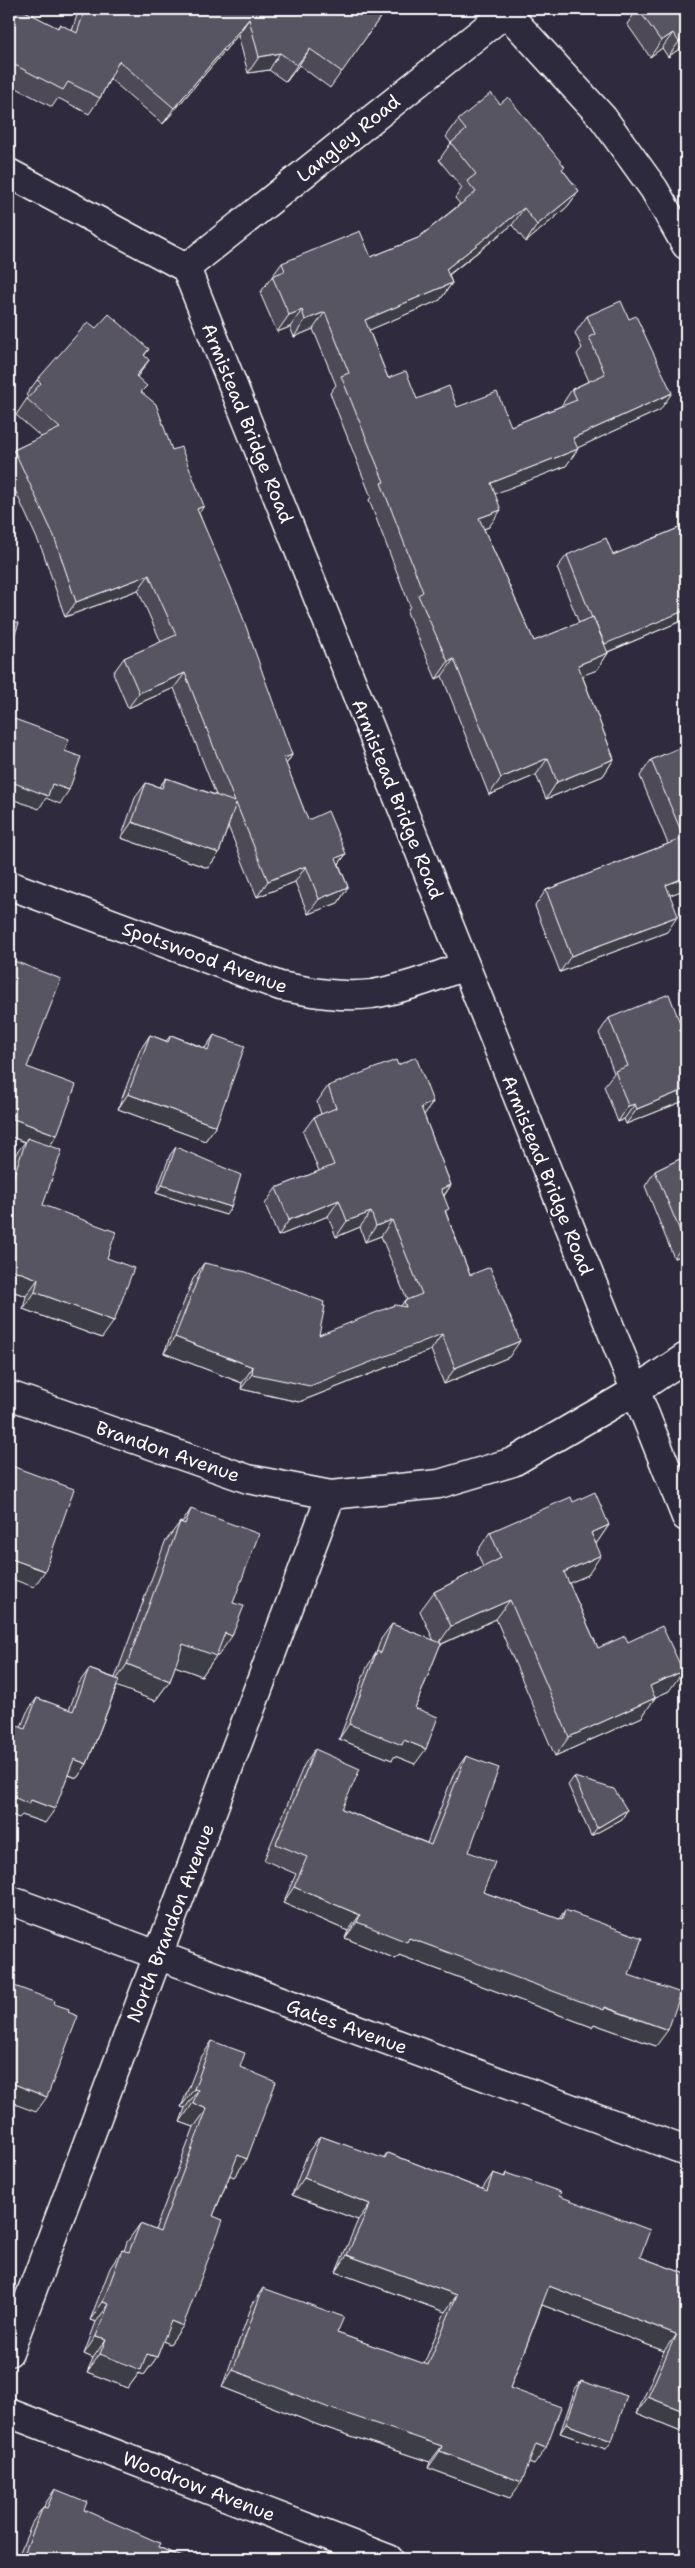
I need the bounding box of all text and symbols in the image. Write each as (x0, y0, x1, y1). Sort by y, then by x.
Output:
street label: Langley Road (291, 89, 405, 188)
street label: Armistead Bridge Road (196, 319, 299, 527)
street label: Armistead Bridge Road (346, 695, 449, 903)
street label: Spotswood Avenue (119, 916, 291, 999)
street label: Armistead Bridge Road (496, 1071, 599, 1279)
street label: Brandon Avenue (93, 1415, 243, 1488)
street label: North Brandon Avenue (121, 1820, 220, 2026)
street label: Gates Avenue (283, 1993, 411, 2060)
street label: Woodrow Avenue (119, 2446, 279, 2527)

